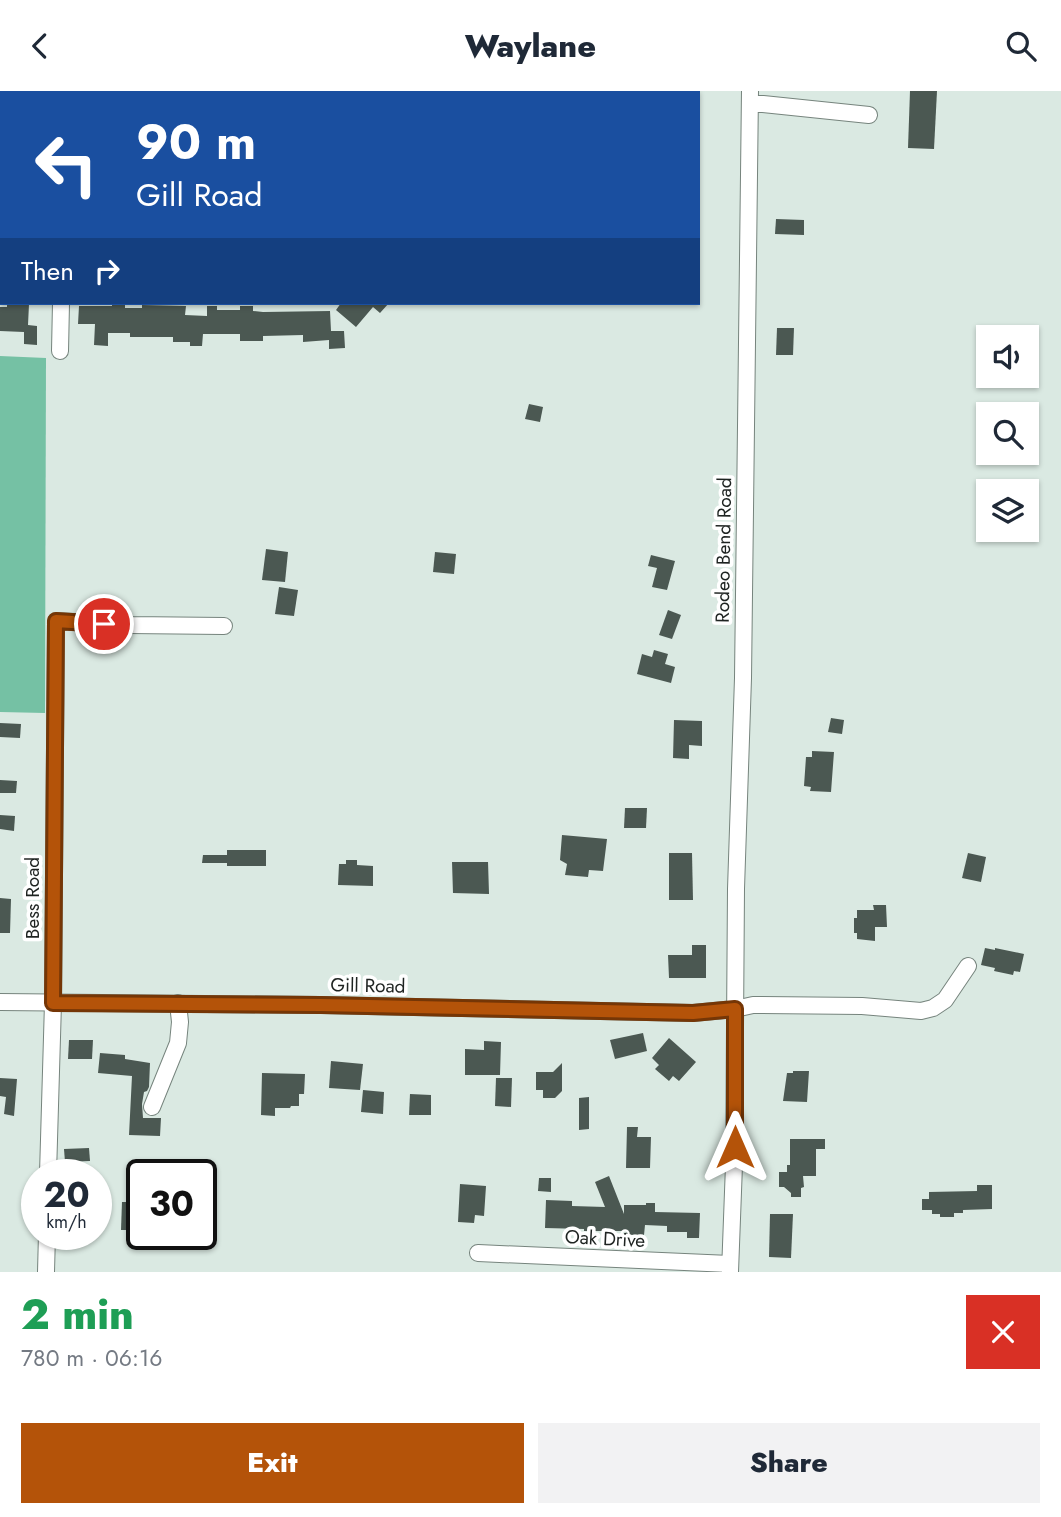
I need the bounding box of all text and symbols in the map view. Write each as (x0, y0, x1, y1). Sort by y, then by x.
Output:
text: Waylane (465, 23, 596, 69)
icon: back (21, 27, 59, 65)
icon: search (1002, 27, 1040, 65)
text: 90 m (136, 107, 256, 177)
icon: left (21, 119, 112, 210)
text: Gill Road (136, 172, 262, 218)
text: Then (21, 252, 74, 290)
icon: right (88, 252, 126, 290)
map controls (976, 325, 1039, 542)
button: sound (976, 325, 1039, 388)
button: search (976, 402, 1039, 465)
street label: Rodeo Bend Road (709, 477, 738, 623)
button: layers (976, 479, 1039, 542)
pin (74, 594, 134, 654)
icon: arrive (85, 605, 123, 643)
street label: Bess Road (19, 857, 46, 939)
street label: Gill Road (330, 971, 406, 1000)
position arrow (698, 1110, 772, 1184)
speed limit sign: 30 (126, 1159, 217, 1250)
text: 20 (43, 1170, 90, 1220)
text: km/h (46, 1209, 87, 1235)
street label: Oak Drive (564, 1223, 646, 1254)
text: 2 min (21, 1284, 134, 1345)
button: close (966, 1295, 1040, 1369)
text: 780 m · 06:16 (21, 1341, 163, 1375)
button: Exit (21, 1423, 524, 1503)
button: Share (538, 1423, 1040, 1503)

